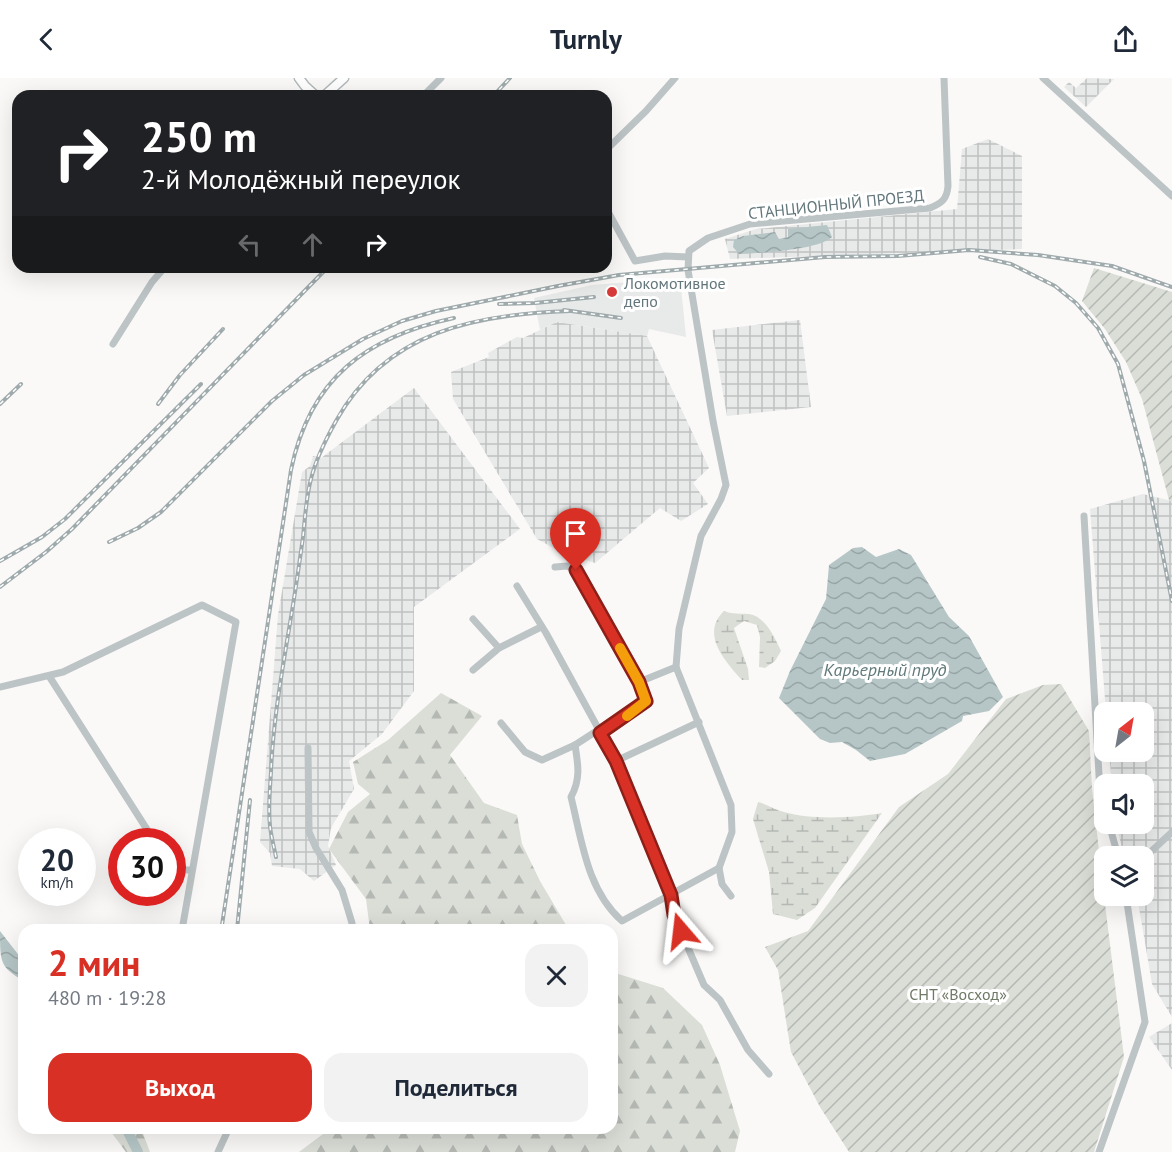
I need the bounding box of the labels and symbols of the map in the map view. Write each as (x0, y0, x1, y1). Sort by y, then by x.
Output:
street label: СТАНЦИОННЫЙ ПРОЕЗД (747, 185, 925, 223)
place label: Локомотивное депо (623, 273, 726, 311)
marker: Локомотивное депо (605, 285, 619, 299)
pin (550, 508, 601, 570)
water label: Карьерный пруд (824, 658, 947, 681)
north arrow (1094, 702, 1154, 762)
speed limit sign: 30 (108, 828, 186, 906)
position arrow (649, 899, 713, 963)
park label: СНТ «Восход» (909, 984, 1007, 1004)

